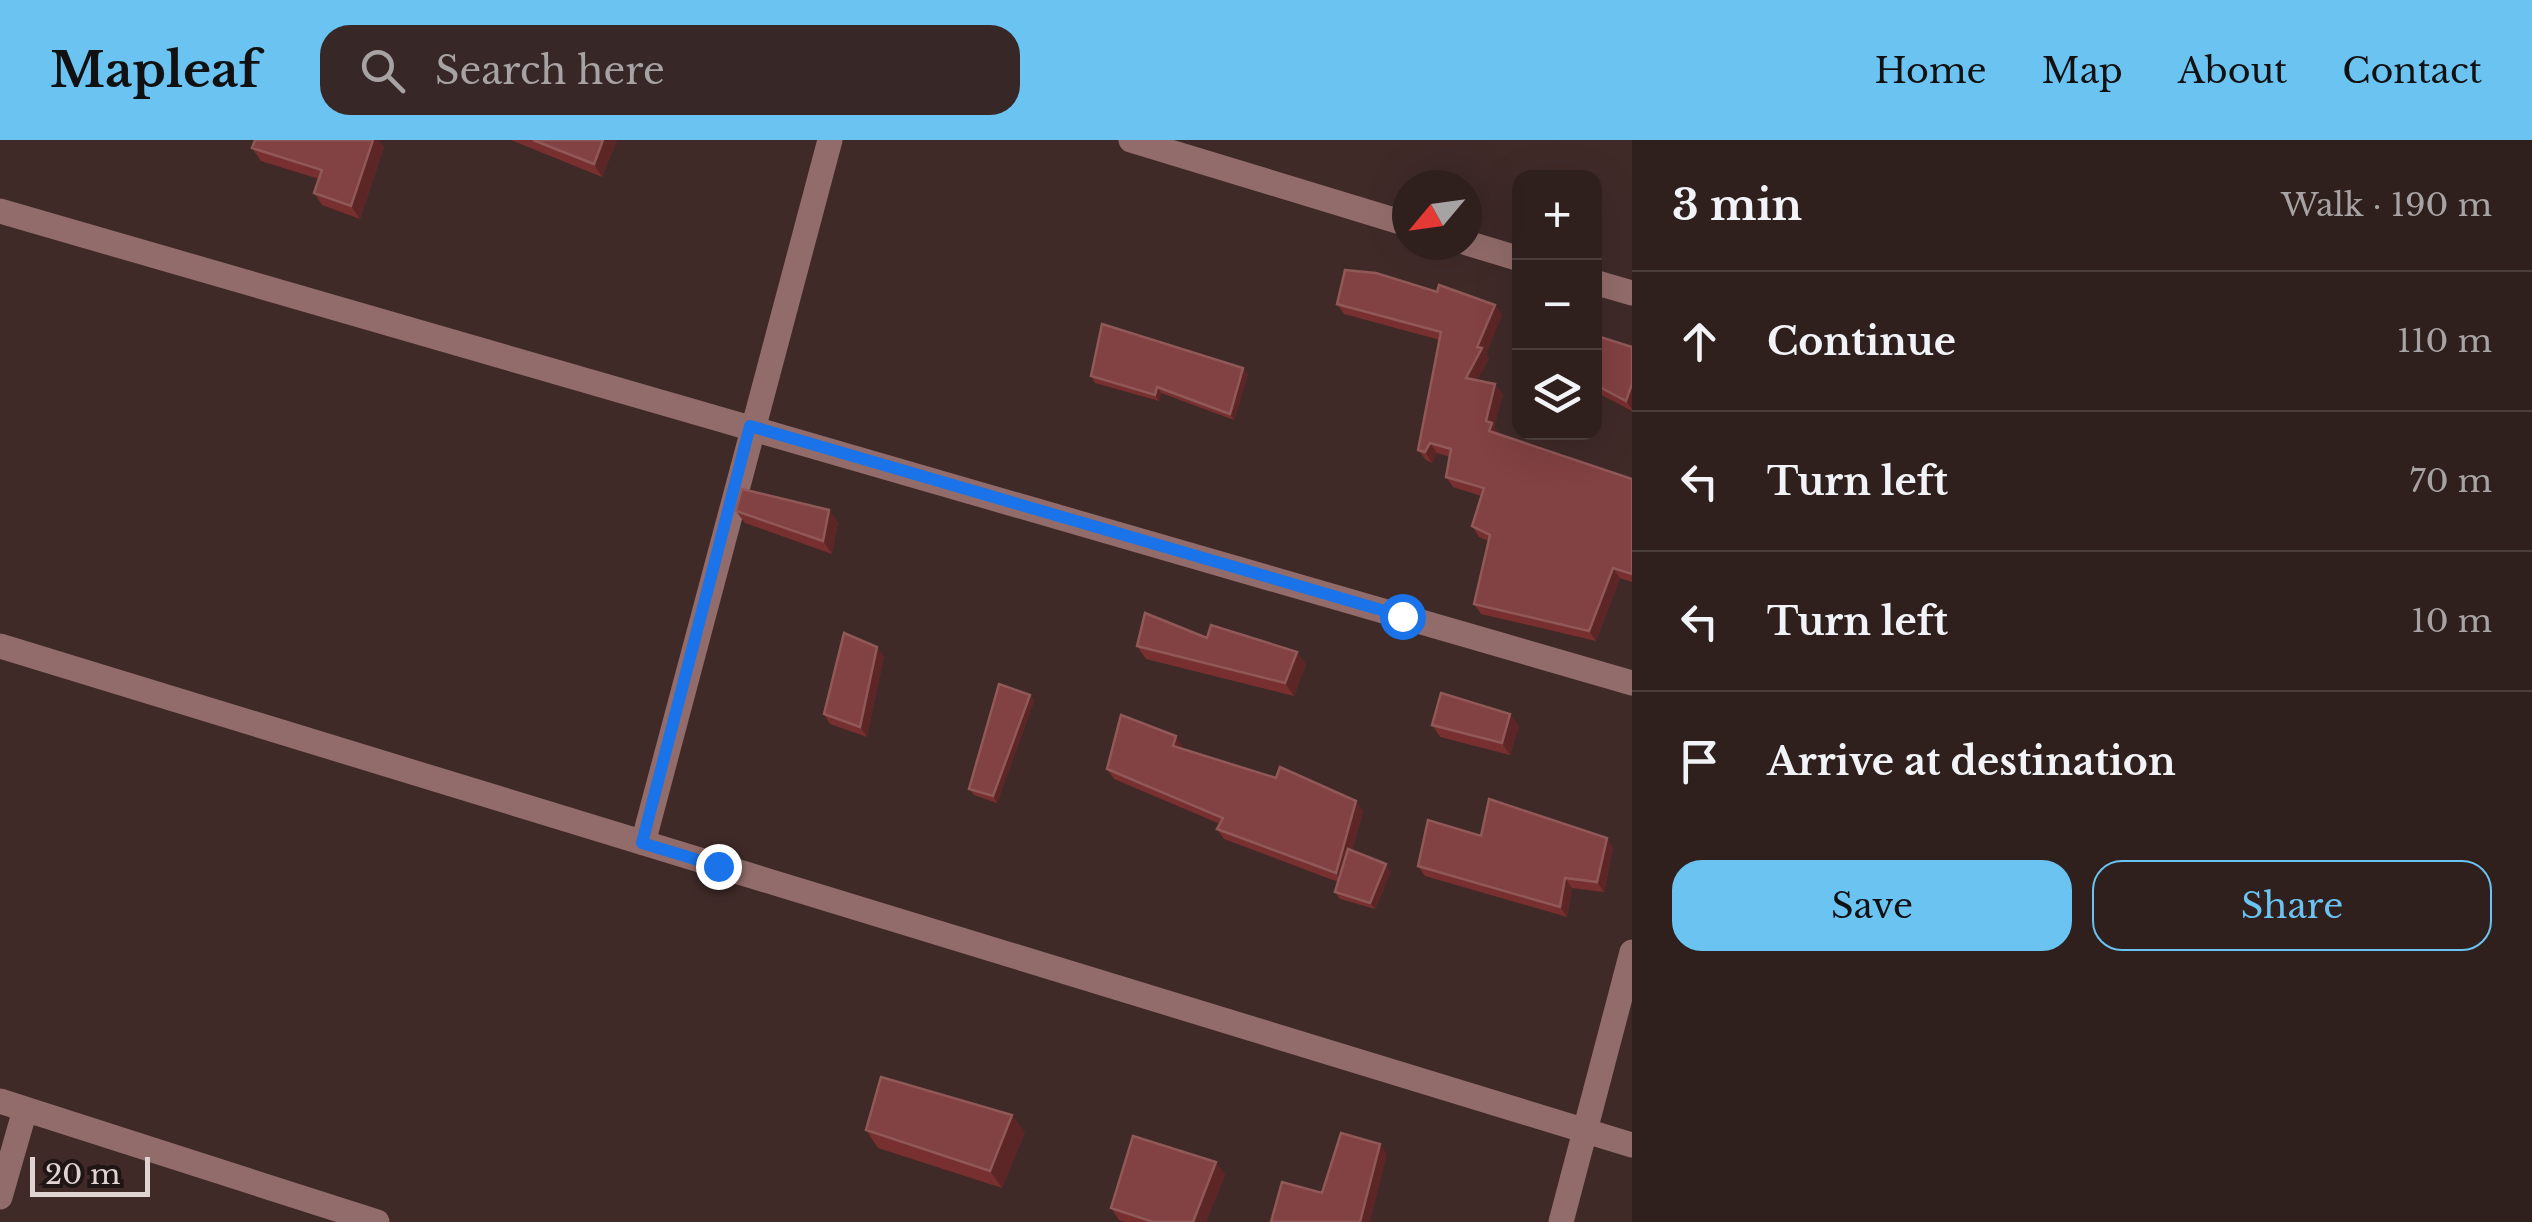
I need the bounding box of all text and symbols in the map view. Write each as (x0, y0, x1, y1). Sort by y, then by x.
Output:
search box (320, 25, 1020, 115)
text: Mapleaf (50, 40, 260, 100)
icon: search (355, 43, 410, 98)
text: Search here (435, 47, 665, 94)
text: Home (1875, 49, 1987, 92)
text: Map (2042, 49, 2123, 92)
text: About (2178, 49, 2287, 92)
text: Contact (2342, 49, 2482, 92)
north arrow (1392, 170, 1482, 260)
map controls (1512, 170, 1602, 440)
button: + (1512, 170, 1602, 260)
text: 3 min (1672, 179, 1802, 231)
text: Walk · 190 m (2281, 185, 2492, 225)
button: − (1512, 260, 1602, 350)
icon: ahead (1672, 314, 1727, 369)
text: Continue (1767, 318, 1956, 365)
text: 110 m (2397, 321, 2492, 361)
button: layers (1512, 350, 1602, 440)
icon: left (1672, 454, 1727, 509)
text: Turn left (1767, 458, 1948, 505)
text: 70 m (2410, 461, 2492, 501)
route start (1380, 594, 1426, 640)
icon: left (1672, 594, 1727, 649)
text: Turn left (1767, 598, 1948, 645)
text: 10 m (2411, 601, 2492, 641)
icon: arrive (1672, 734, 1727, 789)
text: Arrive at destination (1767, 738, 2176, 785)
route end (696, 844, 742, 890)
button: Save (1672, 860, 2072, 951)
button: Share (2092, 860, 2492, 951)
scale bar (30, 1152, 150, 1196)
text: 20 m (45, 1157, 120, 1192)

